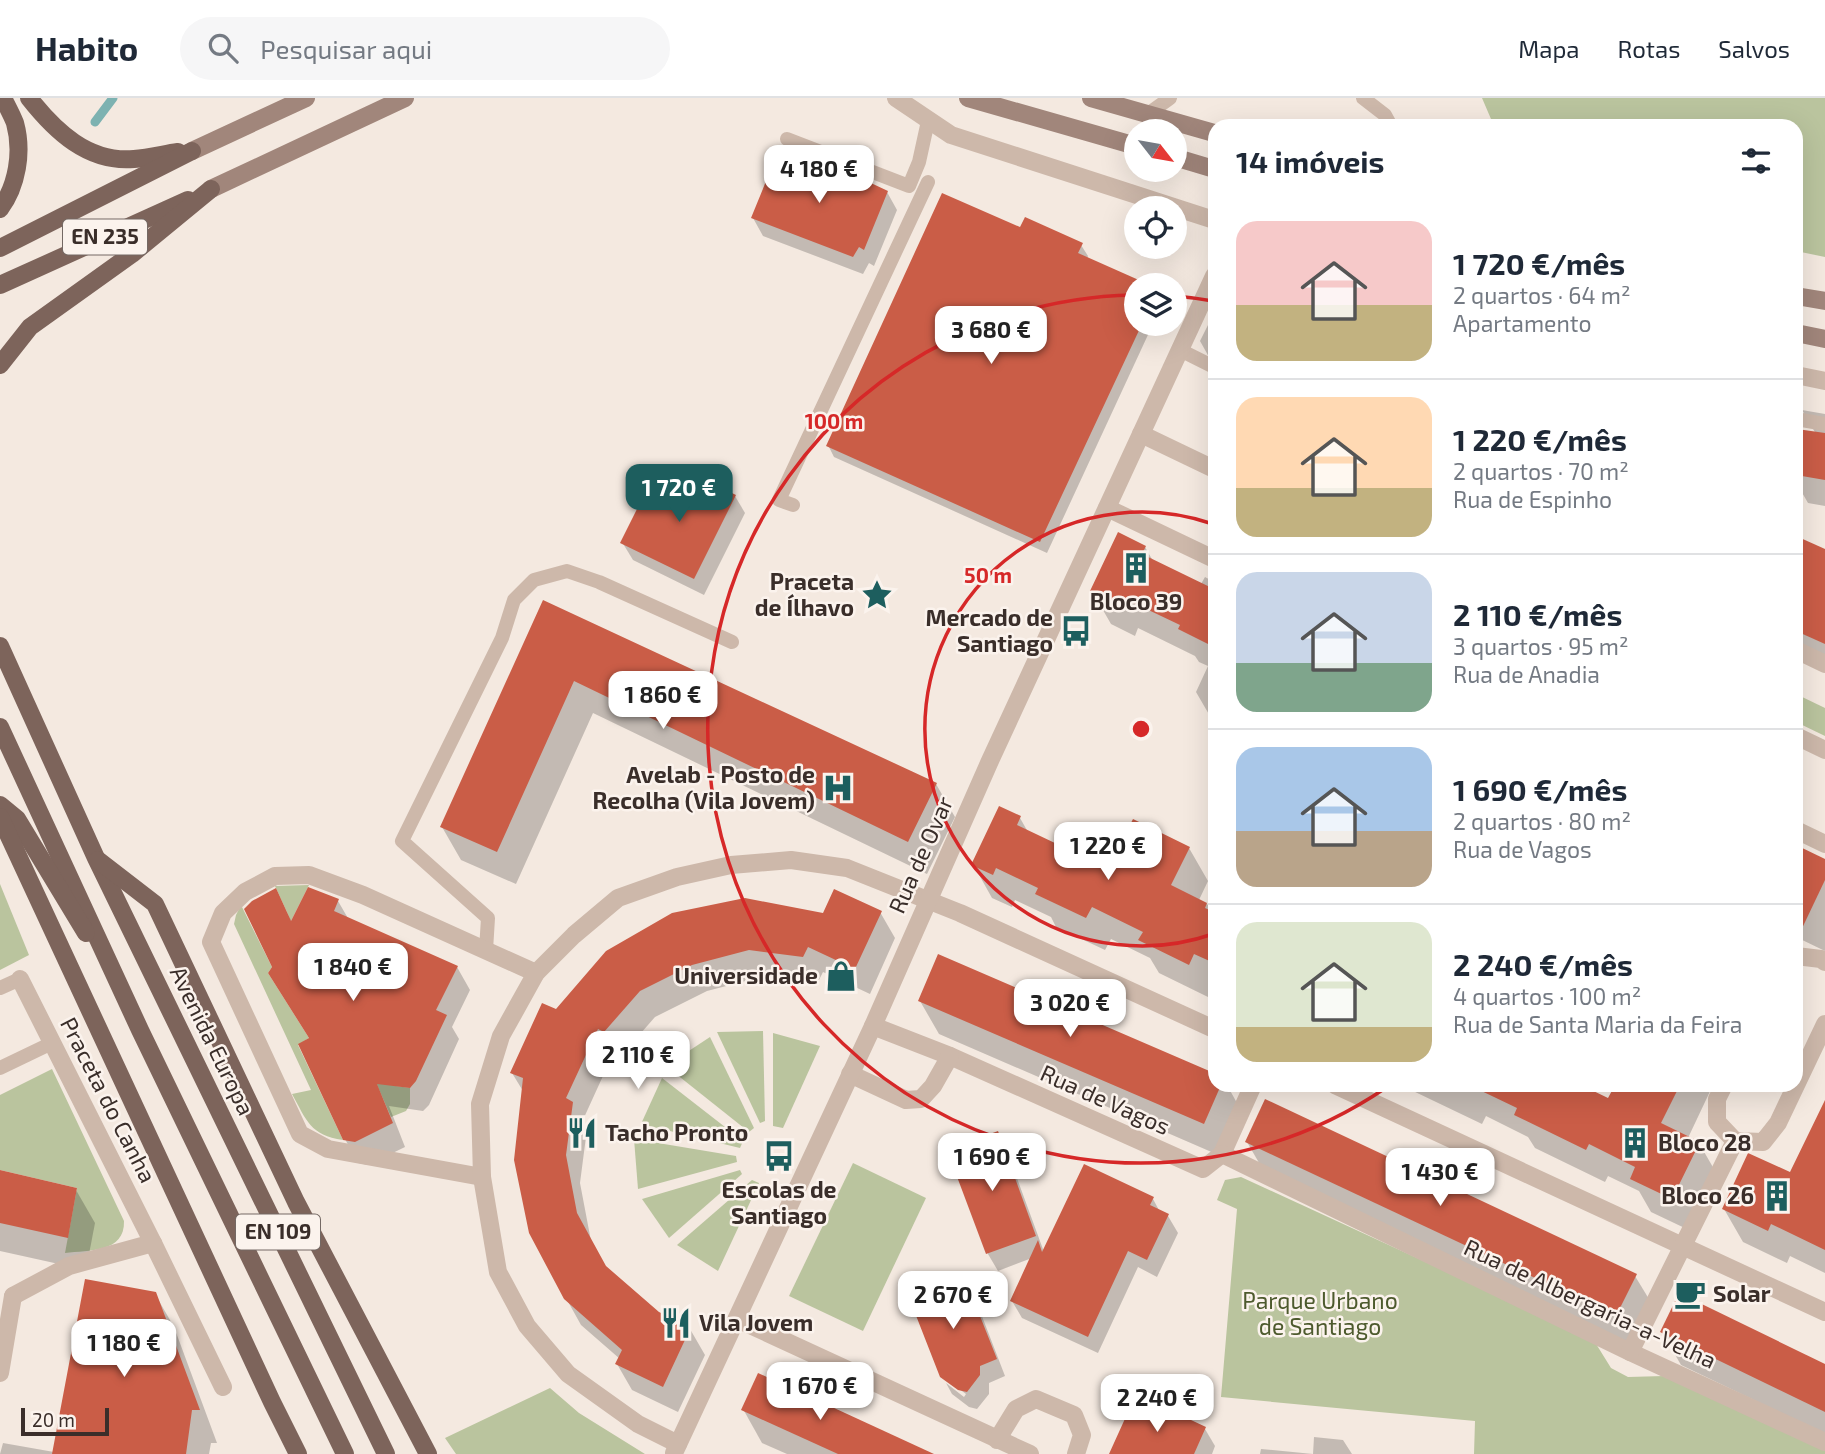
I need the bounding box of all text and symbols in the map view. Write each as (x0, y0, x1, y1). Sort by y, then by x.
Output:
search box (180, 17, 670, 80)
text: Habito (35, 28, 138, 68)
icon: search (204, 29, 242, 67)
text: Pesquisar aqui (260, 33, 432, 64)
text: Mapa (1518, 34, 1580, 63)
text: Rotas (1618, 34, 1680, 63)
text: Salvos (1718, 34, 1790, 63)
north arrow (1124, 119, 1186, 182)
map controls (1124, 119, 1187, 336)
icon: filters (1737, 142, 1775, 180)
text: 14 imóveis (1236, 143, 1385, 179)
pin: 4 180 € (754, 146, 884, 205)
text: 4 180 € (780, 154, 858, 182)
button: locate (1124, 196, 1187, 259)
road number: EN 235 (63, 220, 147, 254)
text: 1 720 €/mês (1453, 245, 1625, 281)
icon: home (1292, 249, 1376, 333)
button: layers (1124, 273, 1187, 336)
text: 2 quartos · 64 m² (1453, 281, 1630, 309)
pin: 3 680 € (926, 306, 1056, 366)
text: Apartamento (1453, 309, 1592, 337)
text: 3 680 € (951, 315, 1031, 343)
text: 100 m (805, 408, 863, 433)
text: 1 220 €/mês (1453, 421, 1627, 457)
icon: home (1292, 425, 1376, 509)
text: 2 quartos · 70 m² (1453, 457, 1629, 485)
pin: 1 720 € (614, 464, 744, 524)
text: 1 720 € (642, 473, 716, 501)
text: Rua de Espinho (1453, 485, 1612, 513)
building icon: Bloco 39 (1119, 551, 1153, 585)
text: 50 m (964, 562, 1012, 587)
place label: Praceta de Ílhavo (755, 567, 854, 621)
place icon: Praceta de Ílhavo (860, 578, 894, 612)
place label: Bloco 39 (1090, 587, 1182, 615)
text: 2 110 €/mês (1453, 596, 1622, 632)
icon: home (1292, 600, 1376, 684)
place label: Mercado de Santiago (926, 603, 1053, 657)
bus stop icon: Mercado de Santiago (1059, 614, 1093, 648)
text: 3 quartos · 95 m² (1453, 632, 1628, 660)
text: Rua de Anadia (1453, 660, 1600, 688)
pin: 1 860 € (598, 672, 728, 731)
text: 1 860 € (624, 680, 702, 708)
centre of rings (1129, 717, 1153, 741)
place label: Avelab - Posto de Recolha (Vila Jovem) (592, 760, 815, 814)
hospital icon: Avelab - Posto de Recolha (Vila Jovem) (821, 771, 855, 805)
text: 1 690 €/mês (1453, 771, 1627, 807)
icon: home (1292, 775, 1376, 859)
street label: Rua de Ovar (882, 792, 958, 917)
text: 2 quartos · 80 m² (1453, 807, 1631, 835)
pin: 1 220 € (1043, 822, 1173, 882)
text: 1 220 € (1070, 831, 1146, 859)
text: Rua de Vagos (1453, 835, 1592, 863)
pin: 1 840 € (288, 944, 418, 1003)
text: 2 240 €/mês (1453, 946, 1633, 982)
icon: home (1292, 950, 1376, 1034)
text: 1 840 € (314, 952, 392, 980)
shop icon: Universidade (824, 959, 858, 993)
place label: Universidade (674, 961, 818, 989)
street label: Avenida Europa (165, 962, 261, 1120)
pin: 3 020 € (1005, 979, 1135, 1039)
text: 4 quartos · 100 m² (1453, 982, 1641, 1010)
text: 3 020 € (1030, 988, 1110, 1016)
text: Rua de Santa Maria da Feira (1453, 1010, 1743, 1038)
street label: Praceta do Canha (55, 1012, 163, 1187)
pin: 2 110 € (573, 1032, 703, 1091)
text: 2 110 € (602, 1040, 674, 1068)
street label: Rua de Vagos (1036, 1058, 1174, 1140)
restaurant icon: Tacho Pronto (565, 1116, 599, 1150)
place label: Tacho Pronto (605, 1118, 748, 1146)
building icon: Bloco 28 (1618, 1126, 1652, 1160)
place label: Bloco 28 (1658, 1128, 1752, 1156)
pin: 1 690 € (927, 1134, 1057, 1193)
bus stop icon: Escolas de Santiago (762, 1139, 796, 1173)
text: 1 690 € (954, 1142, 1030, 1170)
pin: 1 430 € (1375, 1148, 1505, 1208)
text: 1 430 € (1402, 1157, 1478, 1185)
place label: Escolas de Santiago (721, 1175, 837, 1229)
building icon: Bloco 26 (1760, 1179, 1794, 1213)
place label: Bloco 26 (1661, 1181, 1754, 1209)
road number: EN 109 (236, 1214, 320, 1250)
street label: Rua de Albergaria-a-Velha (1460, 1232, 1721, 1374)
pin: 2 670 € (888, 1272, 1018, 1331)
cafe icon: Solar (1673, 1277, 1707, 1311)
place label: Solar (1713, 1279, 1771, 1307)
text: 2 670 € (914, 1280, 992, 1308)
park label: Parque Urbano de Santiago (1242, 1286, 1398, 1340)
restaurant icon: Vila Jovem (659, 1306, 693, 1340)
place label: Vila Jovem (699, 1308, 813, 1336)
pin: 1 180 € (59, 1320, 189, 1379)
text: 1 180 € (87, 1328, 161, 1356)
pin: 1 670 € (755, 1362, 885, 1422)
text: 1 670 € (783, 1371, 857, 1399)
pin: 2 240 € (1092, 1374, 1222, 1434)
text: 2 240 € (1117, 1383, 1197, 1411)
scale bar (21, 1405, 108, 1437)
text: 20 m (32, 1408, 75, 1431)

